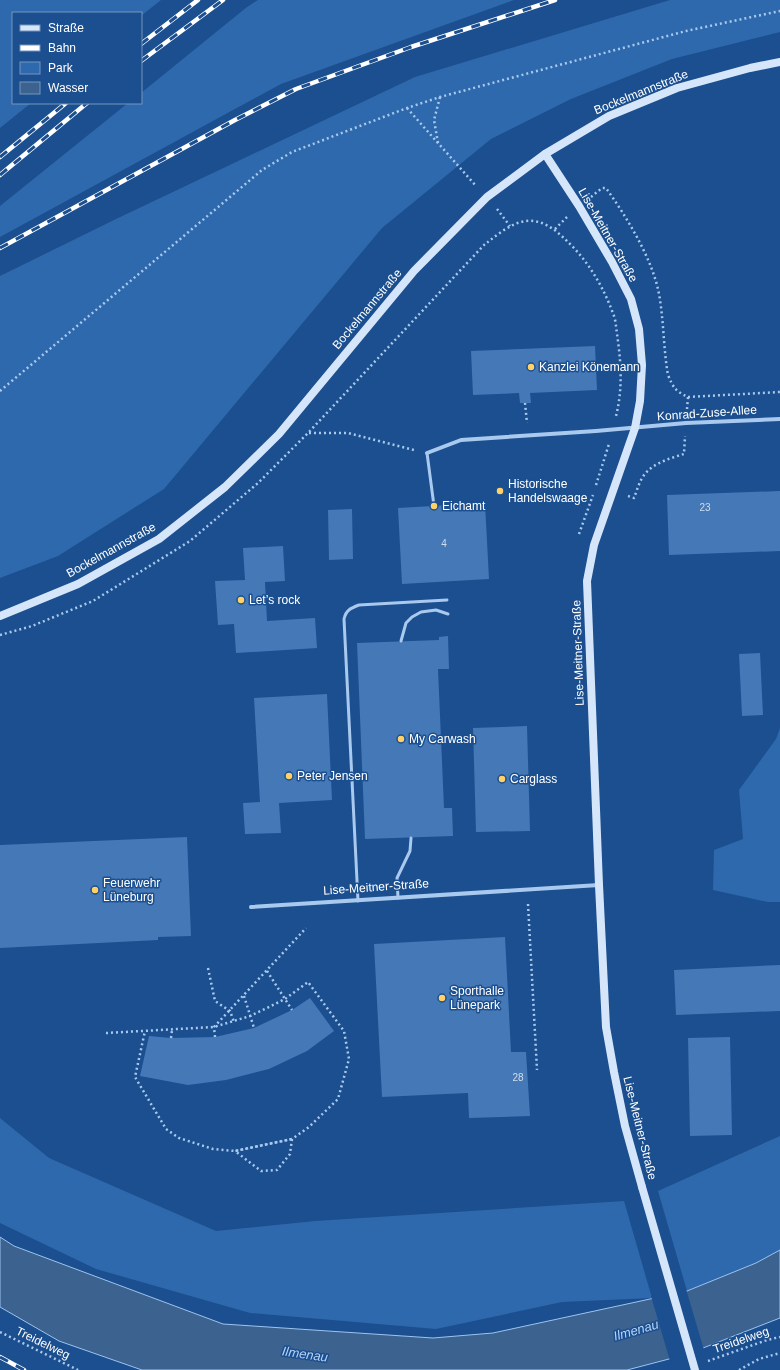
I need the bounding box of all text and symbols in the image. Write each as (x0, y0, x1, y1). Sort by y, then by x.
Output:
legend (12, 12, 142, 104)
text: Straße (48, 21, 84, 35)
text: Bahn (48, 41, 76, 55)
text: Park (48, 61, 74, 75)
street label: Bockelmannstraße (592, 67, 690, 117)
text: Wasser (48, 81, 88, 95)
street label: Lise-Meitner-Straße (575, 186, 641, 285)
street label: Bockelmannstraße (329, 266, 405, 352)
place label: Kanzlei Könemann (539, 360, 640, 374)
marker: Kanzlei Könemann (526, 362, 536, 372)
street label: Konrad-Zuse-Allee (657, 403, 758, 423)
place label: Historische Handelswaage (508, 477, 588, 505)
marker: Historische Handelswaage (495, 486, 505, 496)
place label: Eichamt (442, 499, 486, 513)
marker: Eichamt (429, 501, 439, 511)
house number: 23 (699, 502, 711, 513)
street label: Bockelmannstraße (64, 519, 158, 580)
house number: 4 (441, 538, 447, 549)
place label: Let’s rock (249, 593, 301, 607)
marker: Let’s rock (236, 595, 246, 605)
street label: Lise-Meitner-Straße (569, 599, 587, 706)
place label: My Carwash (409, 732, 476, 746)
marker: My Carwash (396, 734, 406, 744)
place label: Peter Jensen (297, 769, 368, 783)
marker: Peter Jensen (284, 771, 294, 781)
place label: Carglass (510, 772, 557, 786)
marker: Carglass (497, 774, 507, 784)
place label: Feuerwehr Lüneburg (103, 876, 160, 904)
street label: Lise-Meitner-Straße (323, 876, 430, 898)
marker: Feuerwehr Lüneburg (90, 885, 100, 895)
place label: Sporthalle Lünepark (450, 984, 504, 1012)
marker: Sporthalle Lünepark (437, 993, 447, 1003)
house number: 28 (512, 1072, 524, 1083)
street label: Lise-Meitner-Straße (620, 1075, 660, 1181)
water label: Ilmenau (612, 1316, 660, 1344)
street label: Treidelweg (14, 1324, 72, 1362)
street label: Treidelweg (711, 1324, 771, 1356)
water label: Ilmenau (281, 1343, 329, 1365)

